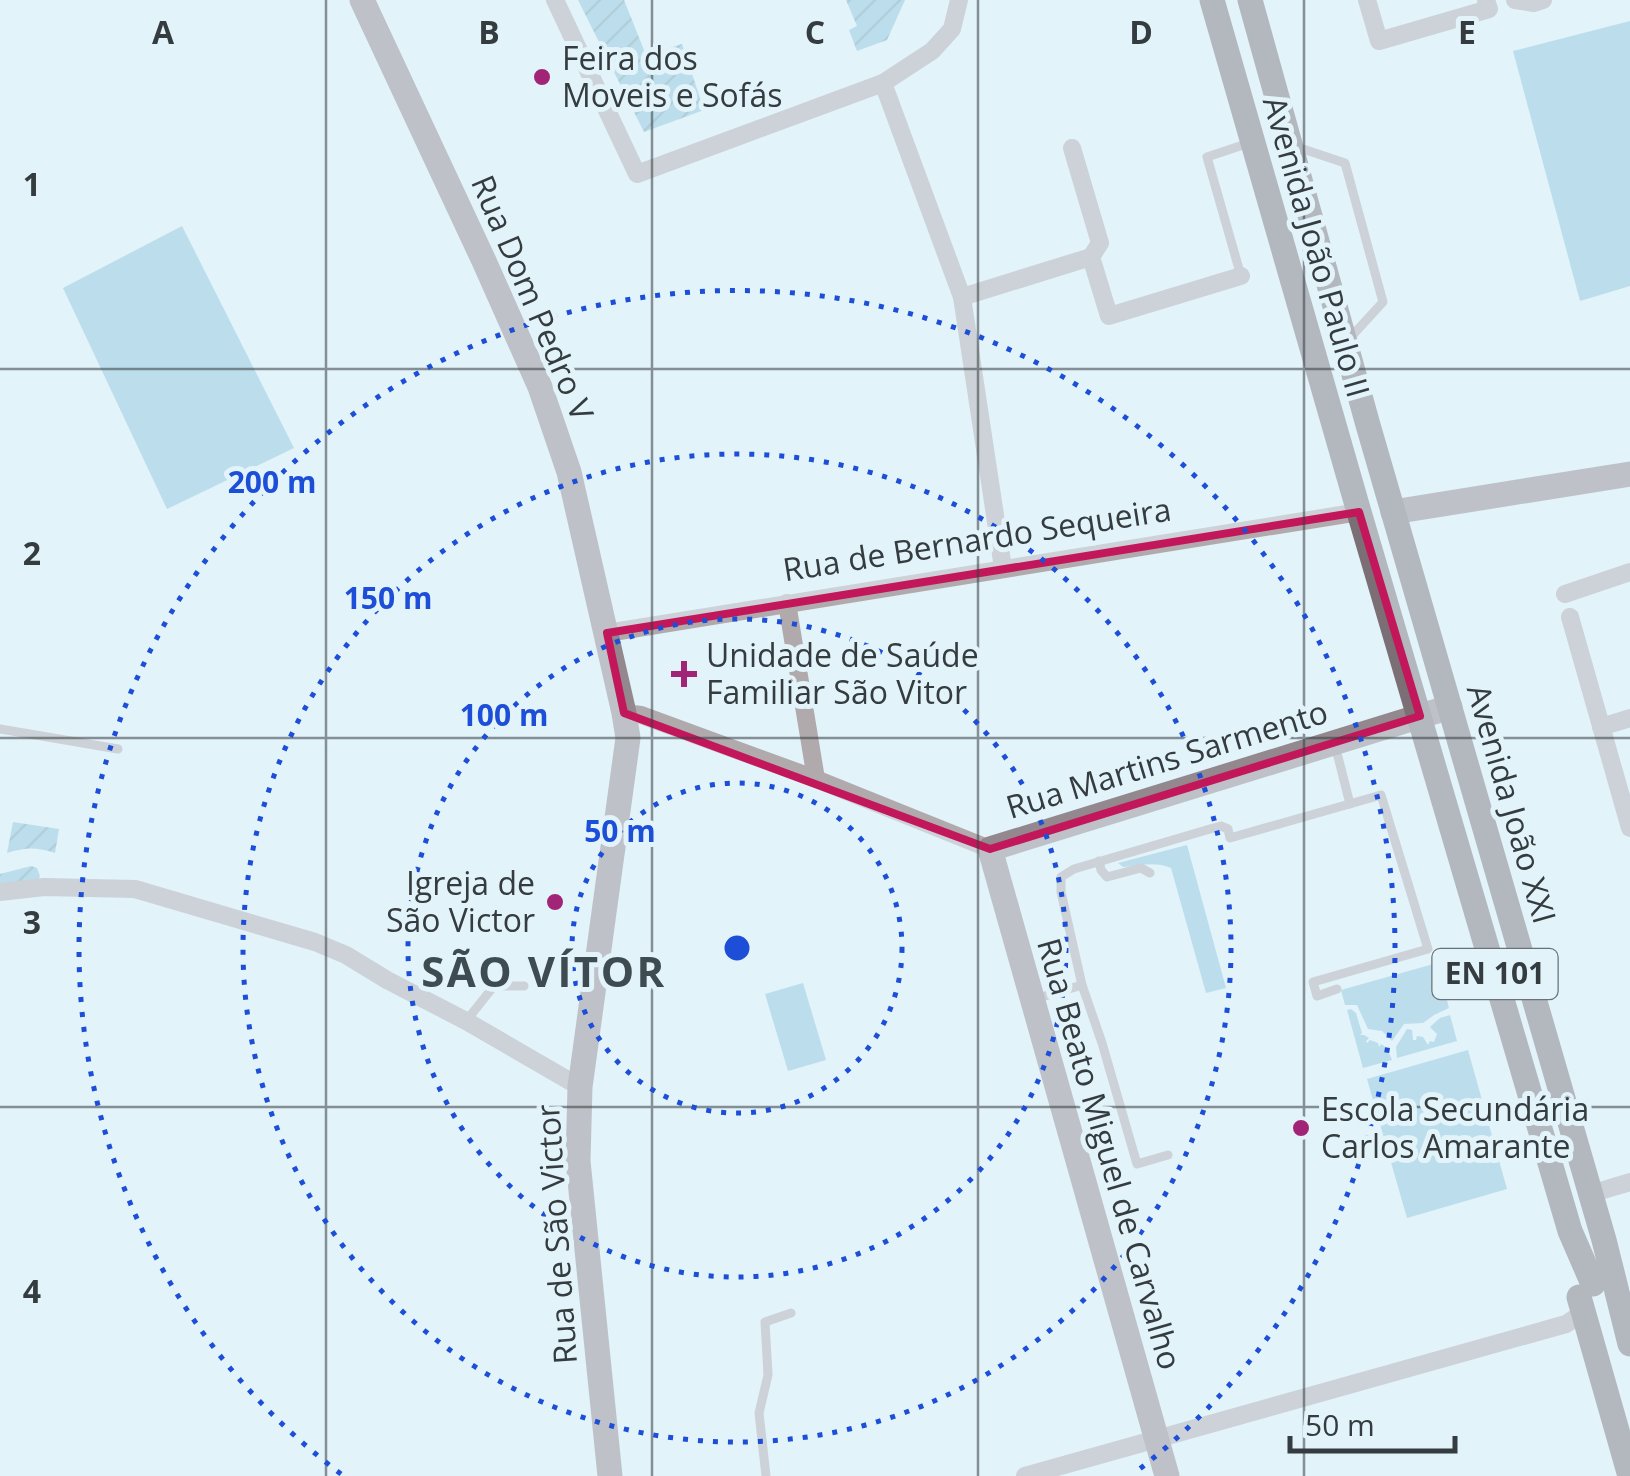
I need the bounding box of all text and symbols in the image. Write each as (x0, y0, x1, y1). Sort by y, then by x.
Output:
text: A (152, 10, 175, 53)
text: B (478, 10, 500, 53)
text: C (805, 10, 825, 53)
text: D (1129, 10, 1153, 53)
text: E (1458, 10, 1476, 53)
place label: Feira dos Moveis e Sofás (562, 36, 783, 116)
marker: Feira dos Moveis e Sofás (531, 66, 553, 88)
street label: Avenida João Paulo II (1254, 91, 1381, 402)
text: 1 (23, 162, 41, 205)
street label: Rua Dom Pedro V (462, 168, 605, 427)
text: 200 m (228, 461, 316, 502)
street label: Rua de Bernardo Sequeira (780, 487, 1174, 590)
text: 2 (23, 531, 41, 574)
text: 150 m (344, 577, 432, 618)
place label: Unidade de Saúde Familiar São Vitor (706, 633, 979, 713)
marker: Unidade de Saúde Familiar São Vitor (671, 661, 697, 687)
street label: Avenida João XXI (1458, 679, 1567, 928)
street label: Rua Martins Sarmento (1001, 689, 1333, 828)
text: 100 m (460, 694, 548, 735)
text: 50 m (584, 810, 656, 851)
place label: Igreja de São Victor (386, 861, 535, 941)
marker: Igreja de São Victor (544, 891, 566, 913)
text: 3 (23, 900, 41, 943)
centre of rings (719, 930, 755, 966)
street label: Rua Beato Miguel de Carvalho (1028, 933, 1193, 1374)
district label: SÃO VÍTOR (421, 942, 667, 999)
road number: EN 101 (1432, 949, 1558, 999)
place label: Escola Secundária Carlos Amarante (1321, 1087, 1589, 1167)
street label: Rua de São Victor (525, 1103, 586, 1366)
marker: Escola Secundária Carlos Amarante (1290, 1117, 1312, 1139)
text: 4 (23, 1269, 41, 1312)
scale bar (1290, 1391, 1455, 1453)
text: 50 m (1305, 1404, 1375, 1445)

